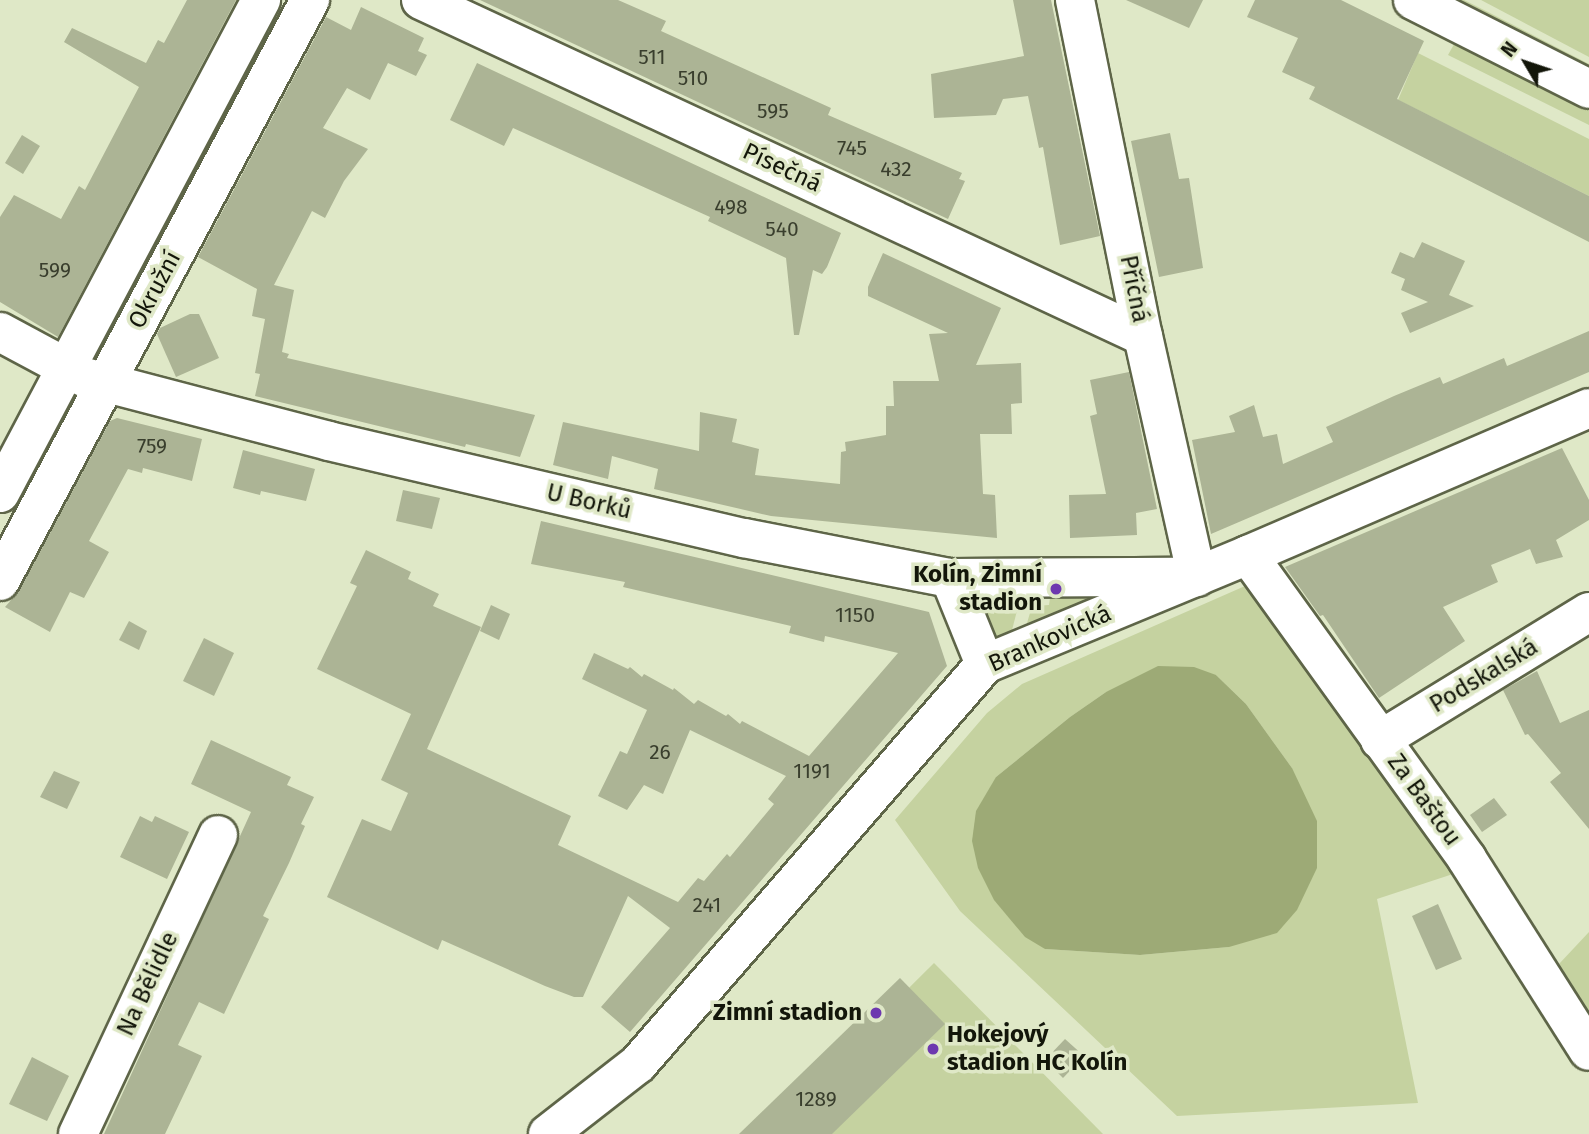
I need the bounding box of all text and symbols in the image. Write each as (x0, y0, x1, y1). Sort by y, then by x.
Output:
north arrow (1491, 28, 1561, 98)
text: N (1496, 37, 1522, 62)
house number: 511 (638, 44, 666, 70)
house number: 510 (678, 65, 708, 91)
house number: 595 (757, 98, 789, 124)
house number: 745 (837, 135, 867, 161)
street label: Písečná (738, 137, 826, 199)
house number: 432 (880, 156, 912, 182)
house number: 498 (714, 194, 748, 220)
house number: 540 (765, 216, 799, 242)
street label: Okružní (123, 246, 187, 334)
street label: Příčná (1113, 253, 1155, 325)
house number: 599 (39, 257, 71, 283)
house number: 759 (137, 433, 167, 459)
street label: U Borků (544, 478, 634, 526)
place label: Kolín, Zimní stadion (913, 561, 1042, 617)
marker: Kolín, Zimní stadion (1048, 581, 1064, 597)
street label: Brankovická (984, 599, 1116, 679)
house number: 1150 (835, 602, 875, 628)
street label: Podskalská (1425, 633, 1543, 719)
house number: 26 (649, 739, 671, 765)
street label: Za Baštou (1381, 748, 1467, 852)
house number: 1191 (793, 758, 831, 784)
house number: 241 (693, 892, 721, 918)
street label: Na Bělidle (111, 927, 185, 1041)
place label: Zimní stadion (713, 999, 862, 1027)
marker: Zimní stadion (868, 1005, 884, 1021)
place label: Hokejový stadion HC Kolín (947, 1021, 1127, 1077)
marker: Hokejový stadion HC Kolín (925, 1041, 941, 1057)
house number: 1289 (795, 1086, 837, 1112)

